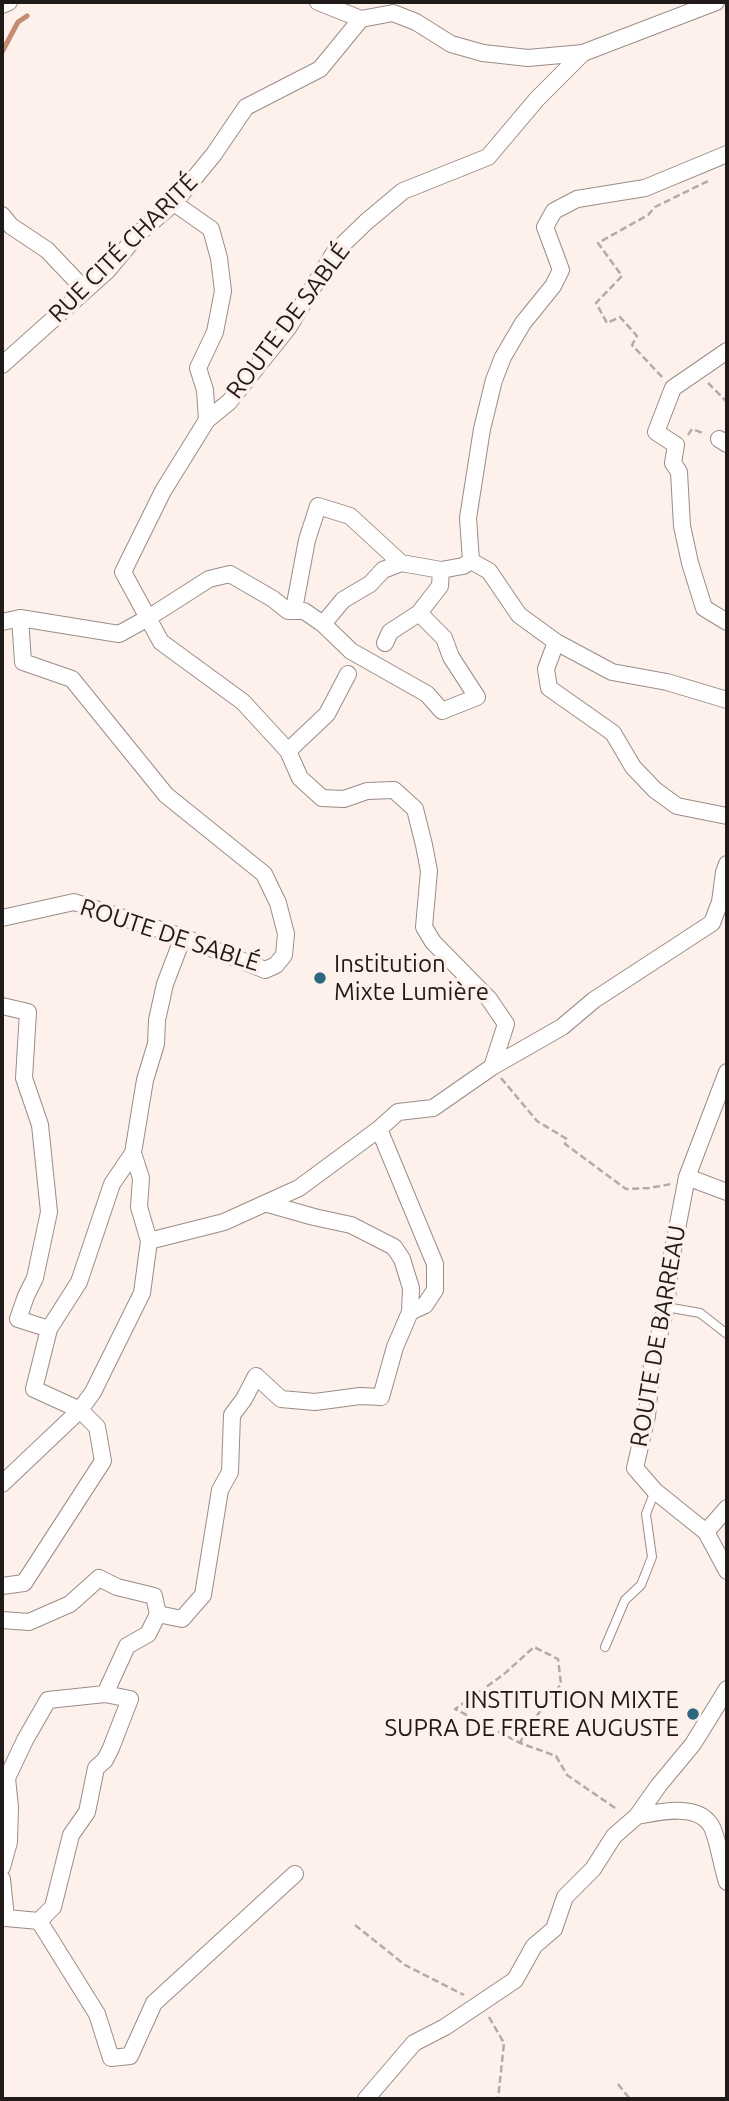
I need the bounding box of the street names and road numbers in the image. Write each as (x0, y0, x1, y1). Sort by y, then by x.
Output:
street label: RUE CITÉ CHARITÉ (43, 168, 203, 328)
street label: ROUTE DE SABLÉ (220, 238, 356, 404)
street label: ROUTE DE SABLÉ (77, 892, 263, 978)
street label: ROUTE DE BARREAU (624, 1223, 692, 1449)

